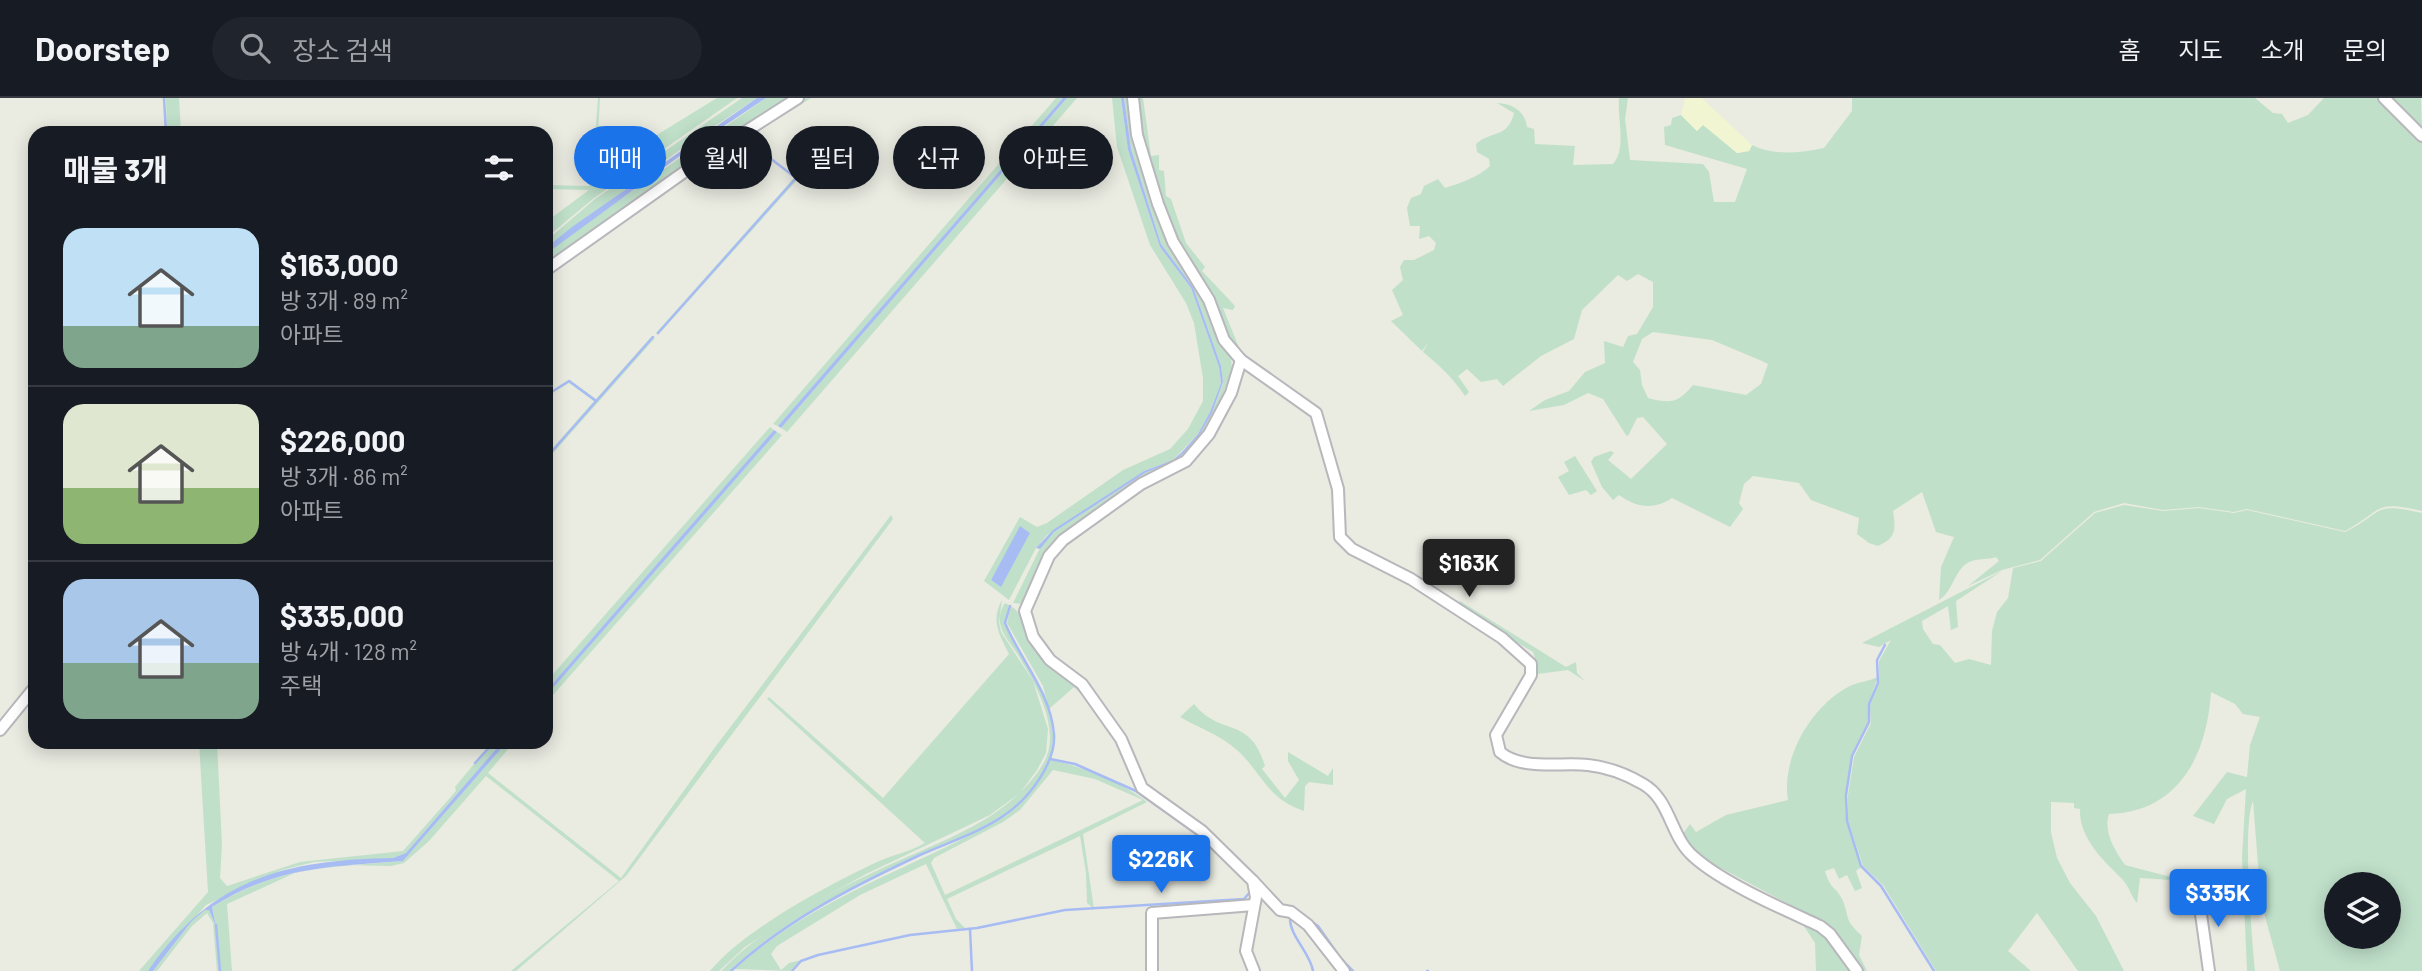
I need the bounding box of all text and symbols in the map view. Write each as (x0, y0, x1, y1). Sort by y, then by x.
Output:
search box (212, 17, 702, 80)
text: Doorstep (35, 28, 170, 68)
icon: search (236, 29, 274, 67)
text: 장소 검색 (292, 34, 393, 65)
text: 홈 (2118, 35, 2140, 64)
text: 지도 (2178, 35, 2223, 64)
text: 소개 (2261, 35, 2305, 64)
text: 문의 (2343, 35, 2387, 64)
chip: 매매 (574, 126, 666, 189)
chip: 월세 (680, 126, 772, 189)
chip: 필터 (786, 126, 879, 189)
chip: 신규 (893, 126, 985, 189)
chip: 아파트 (999, 126, 1113, 189)
icon: filters (480, 149, 518, 187)
text: 매물 3개 (63, 151, 168, 187)
text: $163,000 (280, 246, 399, 282)
icon: home (119, 256, 203, 340)
text: 방 3개 · 89 m² (280, 286, 408, 314)
text: 아파트 (280, 320, 343, 348)
text: $226,000 (280, 422, 405, 458)
icon: home (119, 432, 203, 516)
text: 방 3개 · 86 m² (280, 462, 408, 490)
text: 아파트 (280, 496, 343, 524)
pin: $163K (1420, 540, 1518, 599)
text: $163K (1439, 548, 1499, 576)
text: $335,000 (280, 597, 404, 633)
icon: home (119, 607, 203, 691)
text: 방 4개 · 128 m² (280, 637, 417, 665)
text: 주택 (280, 671, 322, 699)
pin: $226K (1112, 836, 1210, 895)
text: $226K (1128, 844, 1194, 872)
pin: $335K (2169, 870, 2267, 929)
map controls (2324, 872, 2401, 949)
button: layers (2324, 872, 2401, 949)
text: $335K (2186, 878, 2250, 906)

